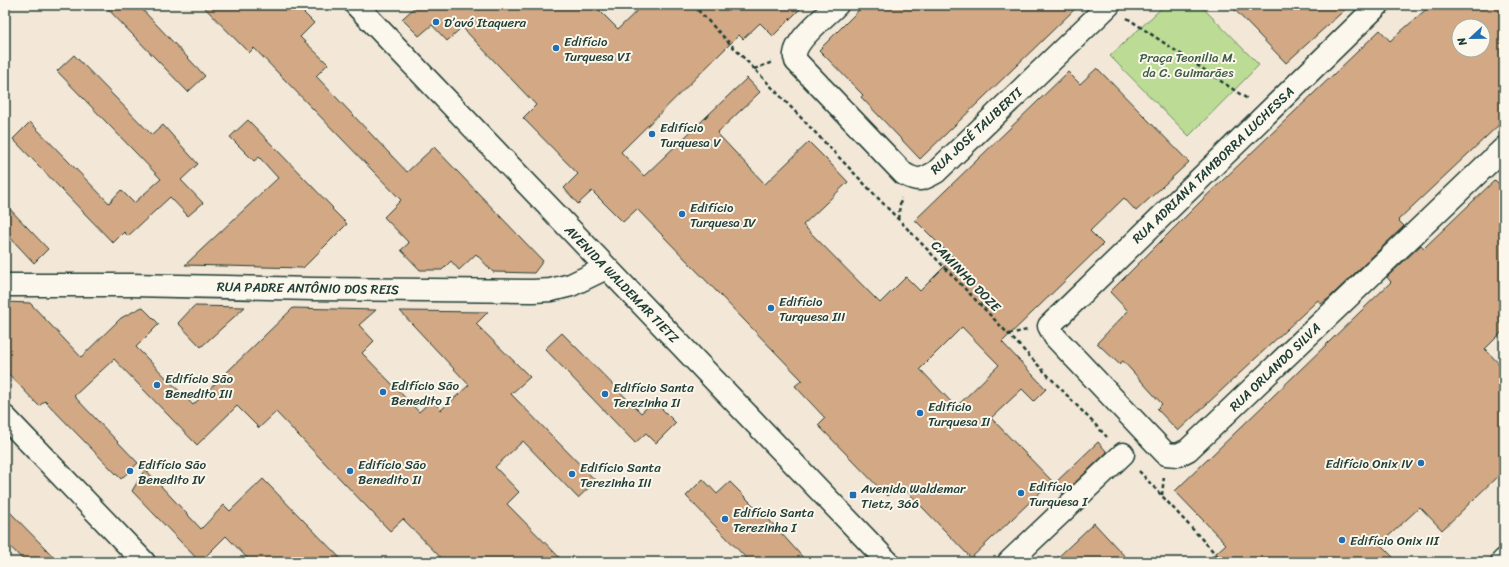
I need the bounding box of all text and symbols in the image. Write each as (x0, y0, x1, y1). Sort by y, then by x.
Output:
place label: D’avó Itaquera (444, 11, 527, 34)
marker: D’avó Itaquera (431, 17, 441, 27)
north arrow (1451, 18, 1491, 58)
place label: Edifício Turquesa VI (564, 30, 631, 68)
text: N (1452, 34, 1473, 50)
marker: Edifício Turquesa VI (551, 43, 561, 53)
park label: Praça Teonilia M. da C. Guimarães (1139, 46, 1237, 84)
street label: RUA JOSÉ TALIBERTI (924, 81, 1028, 180)
street label: RUA ADRIANA TAMBORRA LUCHESSA (1126, 81, 1300, 249)
place label: Edifício Turquesa V (660, 116, 721, 154)
marker: Edifício Turquesa V (647, 129, 657, 139)
place label: Edifício Turquesa IV (690, 196, 756, 234)
marker: Edifício Turquesa IV (677, 209, 687, 219)
street label: AVENIDA WALDEMAR TIETZ (558, 219, 685, 349)
street label: CAMINHO DOZE (925, 235, 1007, 318)
street label: RUA PADRE ANTÔNIO DOS REIS (217, 275, 399, 301)
place label: Edifício Turquesa III (779, 290, 845, 328)
marker: Edifício Turquesa III (766, 303, 776, 313)
street label: RUA ORLANDO SILVA (1224, 317, 1326, 417)
place label: Edifício São Benedito III (165, 367, 233, 405)
place label: Edifício São Benedito I (391, 374, 459, 412)
place label: Edifício Santa Terezinha II (613, 376, 694, 414)
marker: Edifício São Benedito III (152, 380, 162, 390)
marker: Edifício São Benedito I (378, 387, 388, 397)
marker: Edifício Santa Terezinha II (600, 389, 610, 399)
place label: Edifício Turquesa II (928, 395, 990, 433)
marker: Edifício Turquesa II (915, 408, 925, 418)
place label: Edifício Onix IV (1325, 452, 1413, 475)
place label: Edifício São Benedito IV (138, 453, 206, 491)
place label: Edifício São Benedito II (358, 453, 426, 491)
place label: Edifício Santa Terezinha III (580, 456, 661, 494)
marker: Edifício Onix IV (1416, 458, 1426, 468)
marker: Edifício São Benedito IV (125, 466, 135, 476)
marker: Edifício São Benedito II (345, 466, 355, 476)
marker: Edifício Santa Terezinha III (567, 469, 577, 479)
place label: Edifício Turquesa I (1029, 475, 1088, 513)
place label: Avenida Waldemar Tietz, 366 (860, 477, 966, 515)
marker: Edifício Turquesa I (1016, 488, 1026, 498)
marker: Avenida Waldemar Tietz, 366 (848, 490, 858, 500)
place label: Edifício Santa Terezinha I (733, 501, 814, 539)
marker: Edifício Santa Terezinha I (720, 514, 730, 524)
place label: Edifício Onix III (1350, 529, 1440, 552)
marker: Edifício Onix III (1337, 535, 1347, 545)

